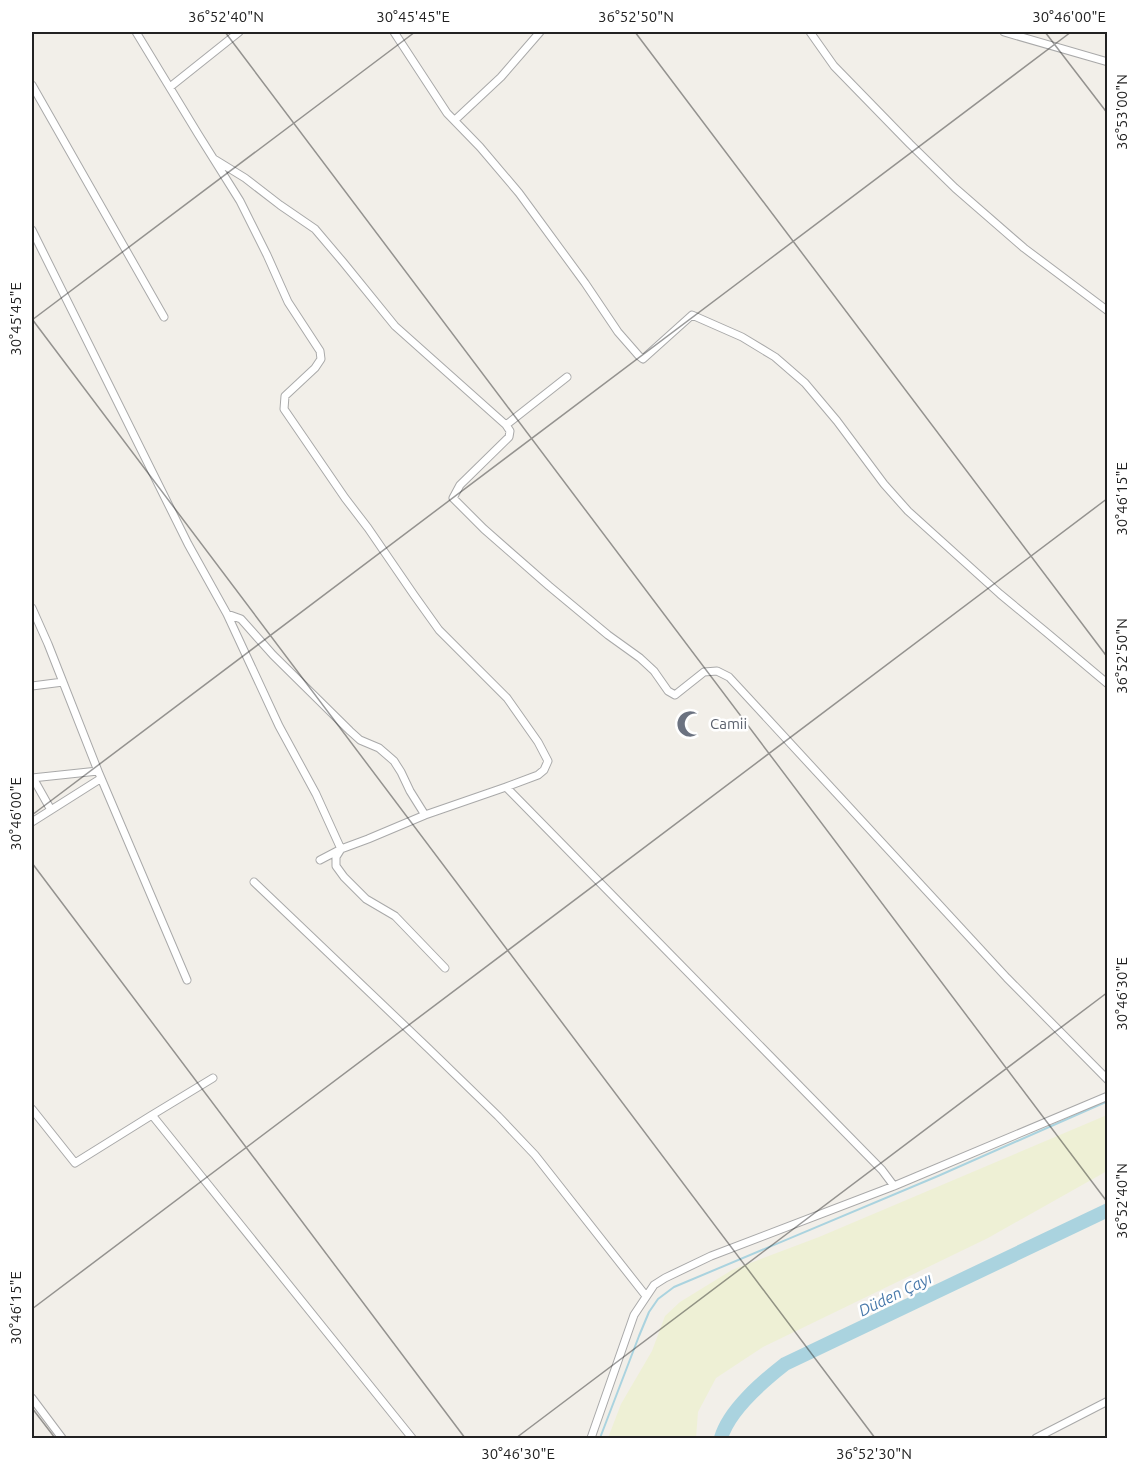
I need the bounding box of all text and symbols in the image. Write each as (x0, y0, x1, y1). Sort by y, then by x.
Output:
text: 36°52'40"N (188, 8, 264, 25)
text: 30°45'45"E (376, 8, 450, 25)
text: 36°52'50"N (598, 8, 674, 25)
text: 30°46'00"E (1032, 8, 1106, 25)
text: 36°53'00"N (1113, 74, 1130, 150)
text: 30°45'45"E (7, 282, 24, 356)
text: 30°46'15"E (1113, 462, 1130, 536)
text: 36°52'50"N (1113, 618, 1130, 694)
mosque icon: Camii (675, 709, 705, 739)
place label: Camii (710, 715, 747, 732)
text: 30°46'00"E (7, 777, 24, 851)
text: 30°46'30"E (1113, 957, 1130, 1031)
text: 36°52'40"N (1113, 1163, 1130, 1239)
water label: Düden Çayı (855, 1269, 935, 1319)
text: 30°46'15"E (7, 1271, 24, 1345)
text: 30°46'30"E (481, 1445, 555, 1462)
text: 36°52'30"N (836, 1445, 912, 1462)

